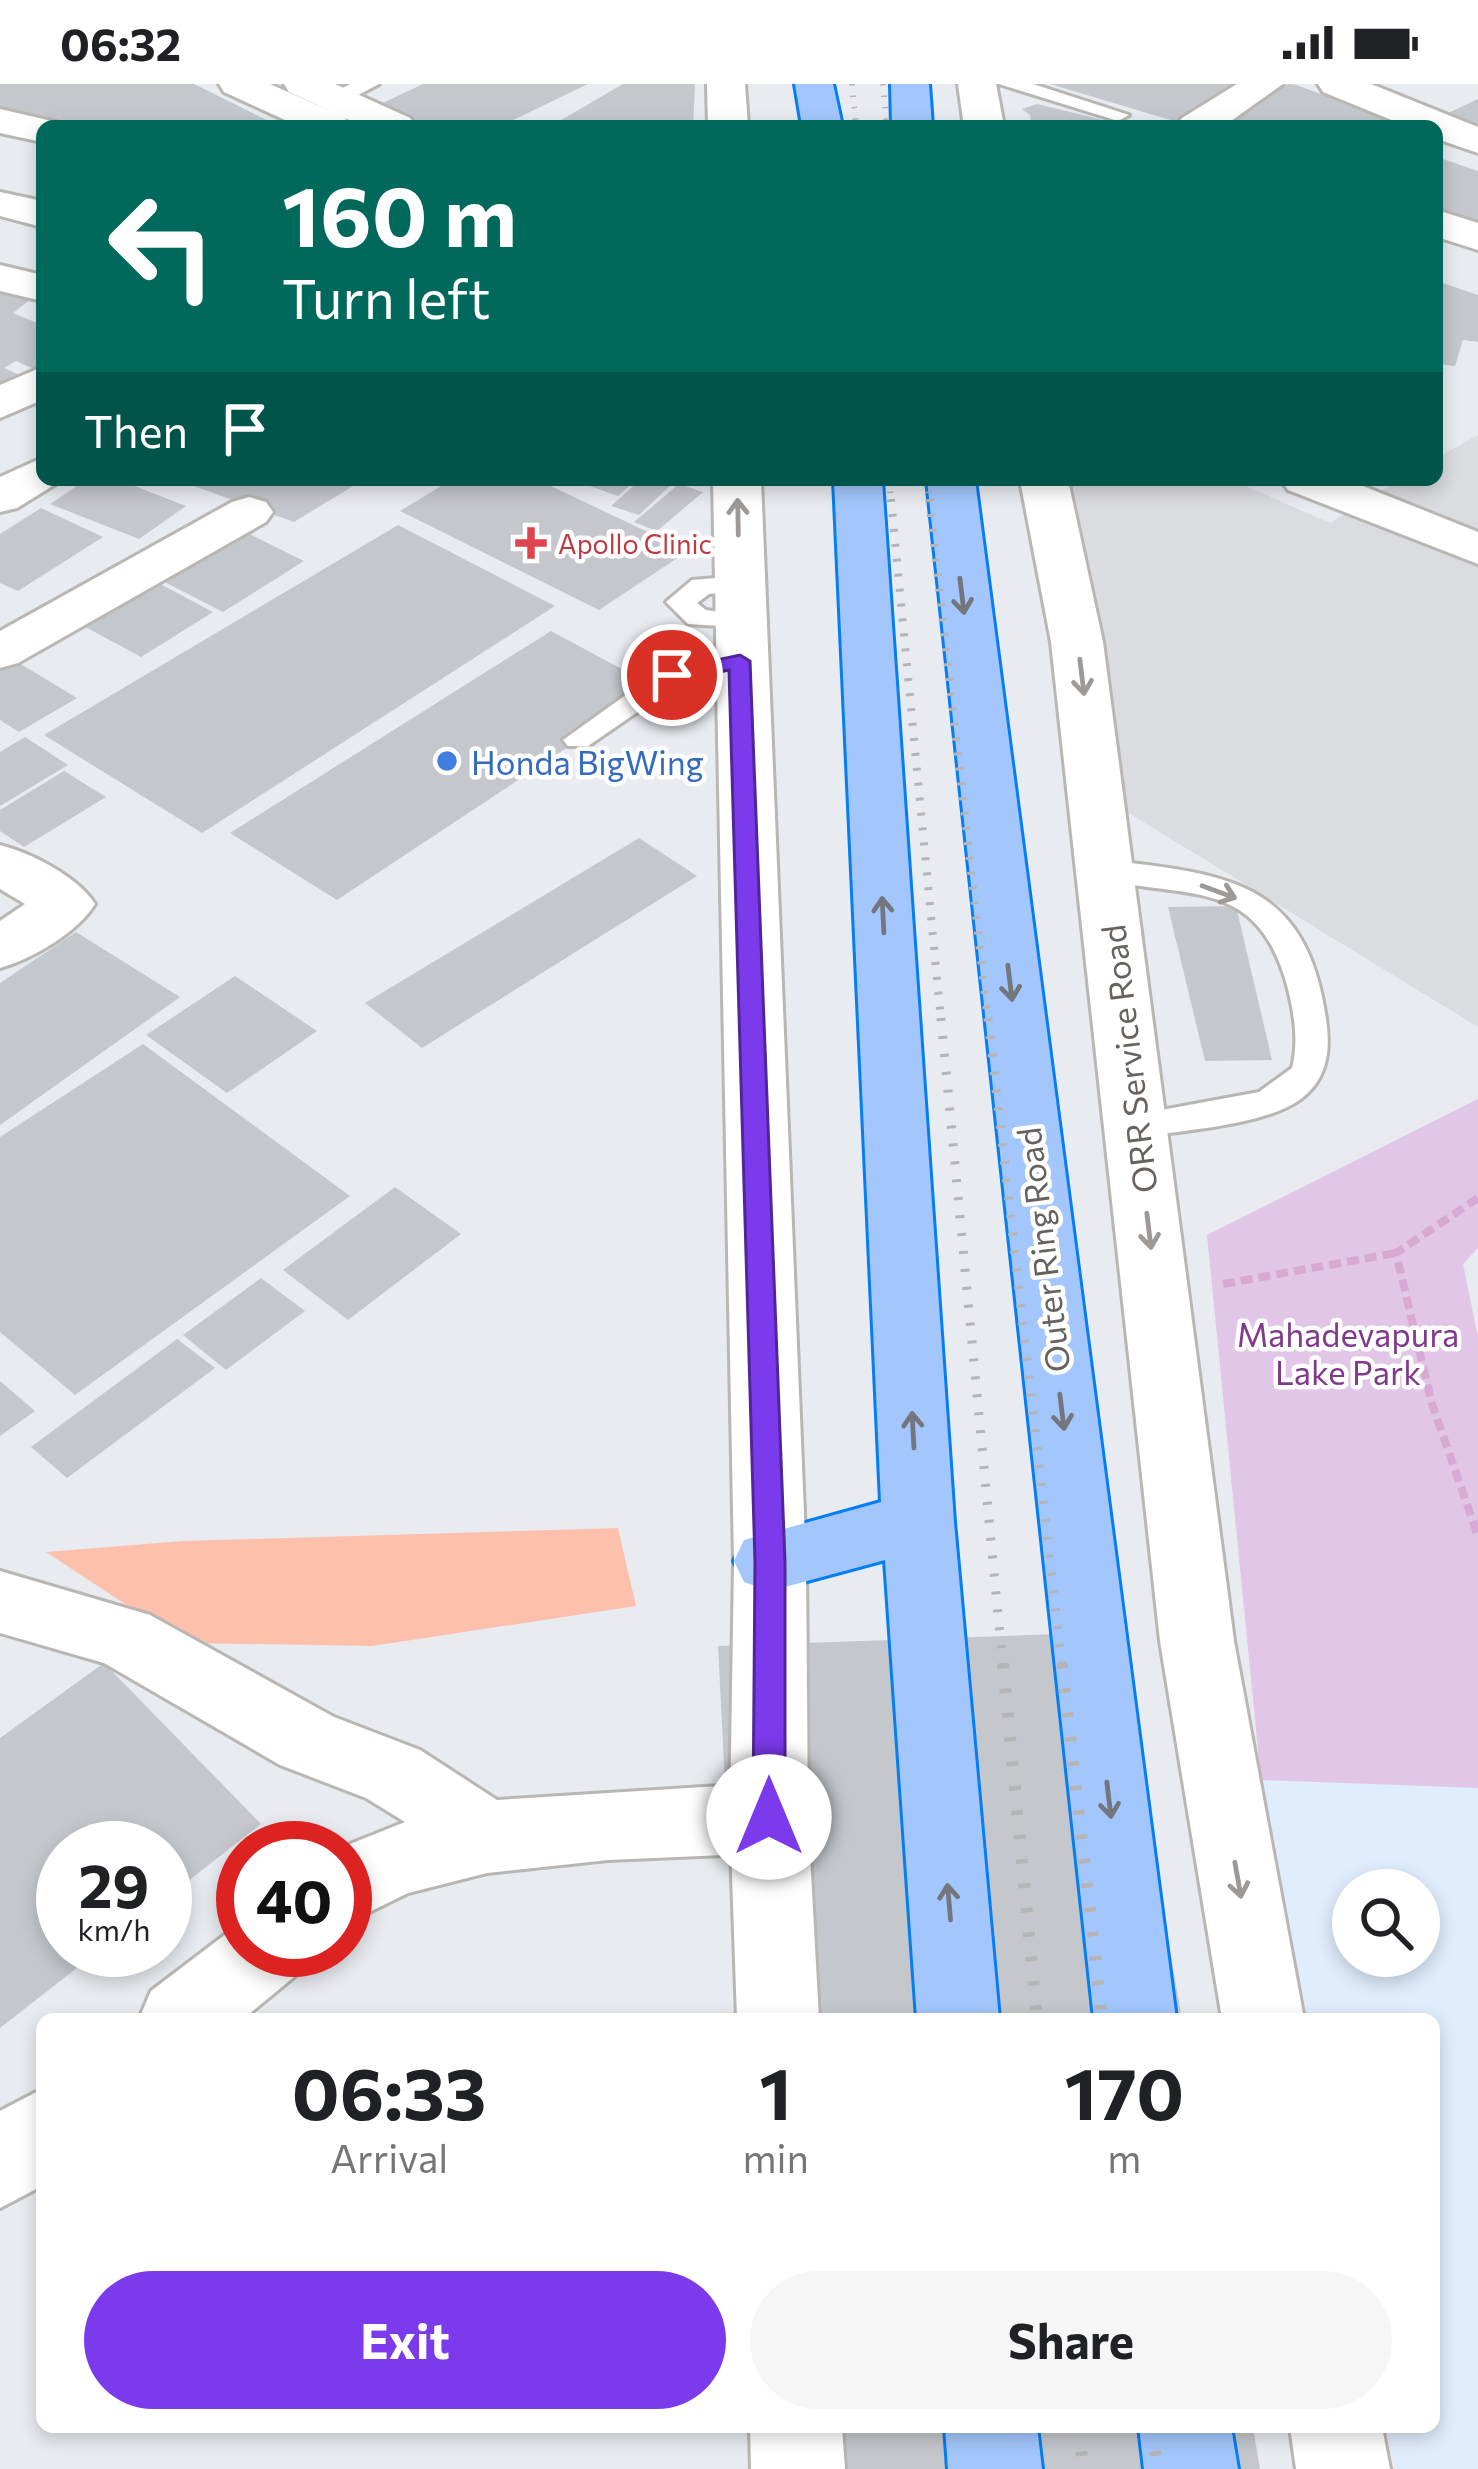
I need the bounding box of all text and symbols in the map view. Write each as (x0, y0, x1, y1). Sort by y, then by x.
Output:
text: 06:32 (60, 15, 181, 70)
text: 160 m (282, 162, 517, 264)
icon: left (84, 168, 240, 324)
text: Turn left (282, 264, 490, 330)
icon: arrive (212, 396, 278, 462)
text: Then (84, 402, 188, 457)
one-way arrow (727, 498, 750, 537)
marker: Apollo Clinic (515, 527, 547, 559)
place label: Apollo Clinic (558, 527, 712, 560)
one-way arrow (951, 576, 974, 615)
pin (621, 624, 723, 726)
icon: arrive (639, 642, 705, 708)
one-way arrow (1071, 657, 1093, 696)
place label: Honda BigWing (471, 741, 704, 782)
marker: Honda BigWing (434, 748, 460, 774)
one-way arrow (1200, 883, 1237, 905)
one-way arrow (871, 896, 894, 935)
street label: ORR Service Road (1091, 923, 1165, 1195)
one-way arrow (999, 963, 1021, 1002)
street label: Outer Ring Road (1007, 1125, 1077, 1375)
one-way arrow (1138, 1211, 1160, 1250)
park label: Mahadevapura Lake Park (1237, 1313, 1459, 1392)
one-way arrow (1051, 1392, 1073, 1431)
one-way arrow (901, 1411, 924, 1450)
position arrow (706, 1754, 832, 1880)
one-way arrow (1098, 1779, 1120, 1818)
speed limit sign: 40 (216, 1821, 372, 1977)
text: 29 (79, 1847, 149, 1920)
one-way arrow (1228, 1860, 1251, 1899)
map controls (1332, 1869, 1440, 1977)
button: search (1332, 1869, 1440, 1977)
one-way arrow (937, 1883, 960, 1922)
text: km/h (78, 1910, 150, 1947)
text: 06:33 (292, 2047, 487, 2135)
text: 1 (759, 2047, 792, 2135)
text: 170 (1065, 2047, 1184, 2135)
text: Arrival (330, 2133, 448, 2181)
text: min (742, 2133, 809, 2181)
text: m (1107, 2133, 1141, 2181)
button: Exit (84, 2271, 726, 2409)
button: Share (750, 2271, 1392, 2409)

